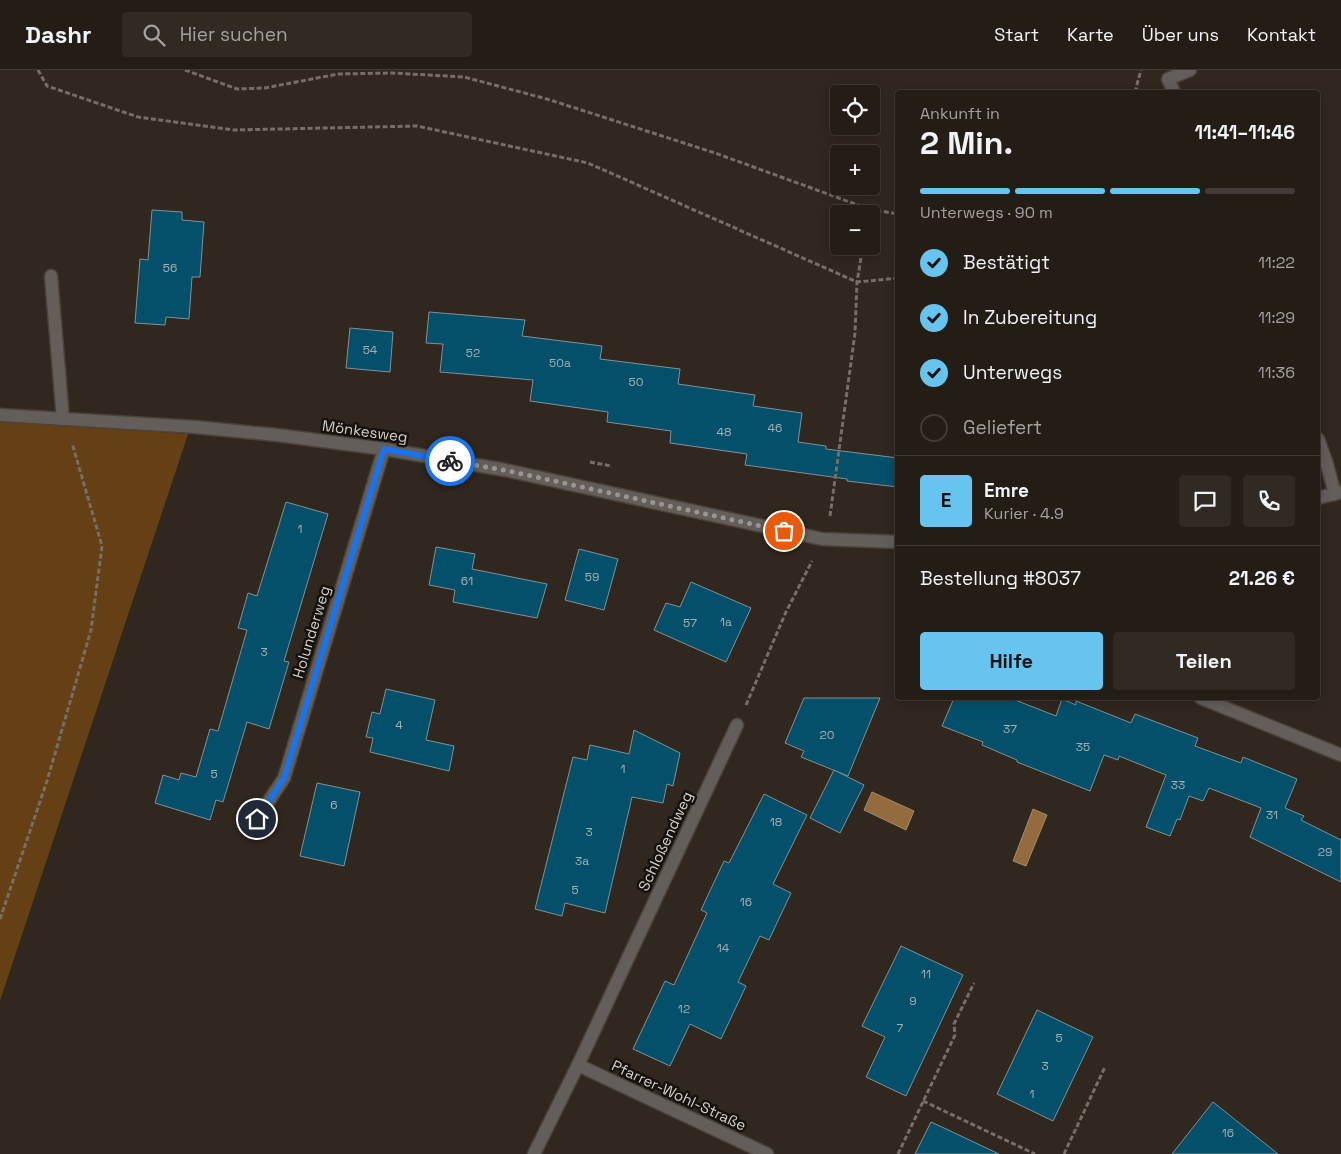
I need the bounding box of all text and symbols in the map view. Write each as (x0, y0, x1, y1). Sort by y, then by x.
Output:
search box (122, 12, 472, 57)
text: Dashr (25, 19, 92, 50)
icon: search (140, 21, 168, 49)
text: Hier suchen (180, 22, 288, 47)
text: Start (994, 23, 1039, 46)
text: Karte (1067, 23, 1114, 46)
text: Über uns (1142, 23, 1219, 46)
text: Kontakt (1247, 23, 1316, 46)
map controls (830, 85, 880, 255)
button: locate (830, 85, 880, 135)
text: Ankunft in (920, 103, 1000, 124)
text: 11:41–11:46 (1194, 120, 1295, 145)
text: 2 Min. (920, 123, 1013, 163)
button: + (830, 145, 880, 195)
text: Unterwegs · 90 m (920, 202, 1053, 223)
button: − (830, 205, 880, 255)
icon: check (920, 249, 948, 277)
text: Bestätigt (963, 250, 1050, 275)
text: 11:22 (1258, 252, 1295, 273)
house number: 56 (163, 260, 177, 276)
icon: check (920, 304, 948, 332)
text: In Zubereitung (963, 305, 1097, 330)
text: 11:29 (1258, 307, 1295, 328)
house number: 54 (363, 342, 378, 358)
house number: 52 (466, 345, 480, 361)
house number: 50a (549, 355, 571, 371)
icon: check (920, 359, 948, 387)
text: Unterwegs (963, 360, 1062, 385)
text: 11:36 (1258, 362, 1295, 383)
house number: 50 (629, 374, 643, 390)
text: Geliefert (963, 415, 1042, 440)
street label: Mönkesweg (321, 416, 409, 446)
house number: 46 (768, 420, 782, 436)
house number: 48 (717, 424, 731, 440)
courier (425, 436, 475, 486)
icon: bike (436, 447, 464, 475)
button: chat (1179, 475, 1231, 527)
button: phone (1243, 475, 1295, 527)
text: Emre (984, 478, 1029, 503)
text: E (941, 488, 951, 513)
text: Kurier · 4.9 (984, 503, 1064, 524)
pin (763, 510, 805, 552)
icon: bag (770, 517, 798, 545)
house number: 1 (297, 521, 303, 537)
text: Bestellung #8037 (920, 566, 1081, 591)
text: 21.26 € (1229, 566, 1295, 591)
house number: 59 (585, 569, 599, 585)
house number: 61 (461, 573, 473, 589)
street label: Holunderweg (288, 583, 334, 681)
house number: 1a (720, 614, 732, 630)
house number: 57 (683, 615, 697, 631)
button: Hilfe (920, 632, 1103, 690)
button: Teilen (1113, 632, 1295, 690)
house number: 3 (260, 644, 268, 660)
house number: 4 (395, 717, 403, 733)
house number: 37 (1003, 721, 1017, 737)
house number: 20 (820, 727, 834, 743)
house number: 35 (1076, 739, 1090, 755)
house number: 1 (620, 761, 626, 777)
house number: 5 (210, 766, 218, 782)
house number: 33 (1171, 777, 1185, 793)
street label: Schloßendweg (634, 788, 696, 894)
house number: 6 (330, 797, 338, 813)
pin (236, 798, 278, 840)
icon: home (243, 805, 271, 833)
house number: 31 (1266, 807, 1278, 823)
house number: 18 (770, 814, 782, 830)
house number: 3 (585, 824, 593, 840)
house number: 29 (1318, 844, 1332, 860)
house number: 3a (575, 853, 589, 869)
house number: 5 (571, 882, 579, 898)
house number: 16 (740, 894, 752, 910)
house number: 14 (717, 940, 730, 956)
house number: 11 (921, 966, 931, 982)
house number: 9 (909, 993, 917, 1009)
house number: 12 (678, 1001, 690, 1017)
house number: 7 (897, 1020, 904, 1036)
house number: 5 (1055, 1030, 1063, 1046)
street label: Pfarrer-Wohl-Straße (609, 1055, 749, 1135)
house number: 3 (1041, 1058, 1049, 1074)
house number: 1 (1029, 1086, 1035, 1102)
house number: 16 (1222, 1125, 1234, 1141)

